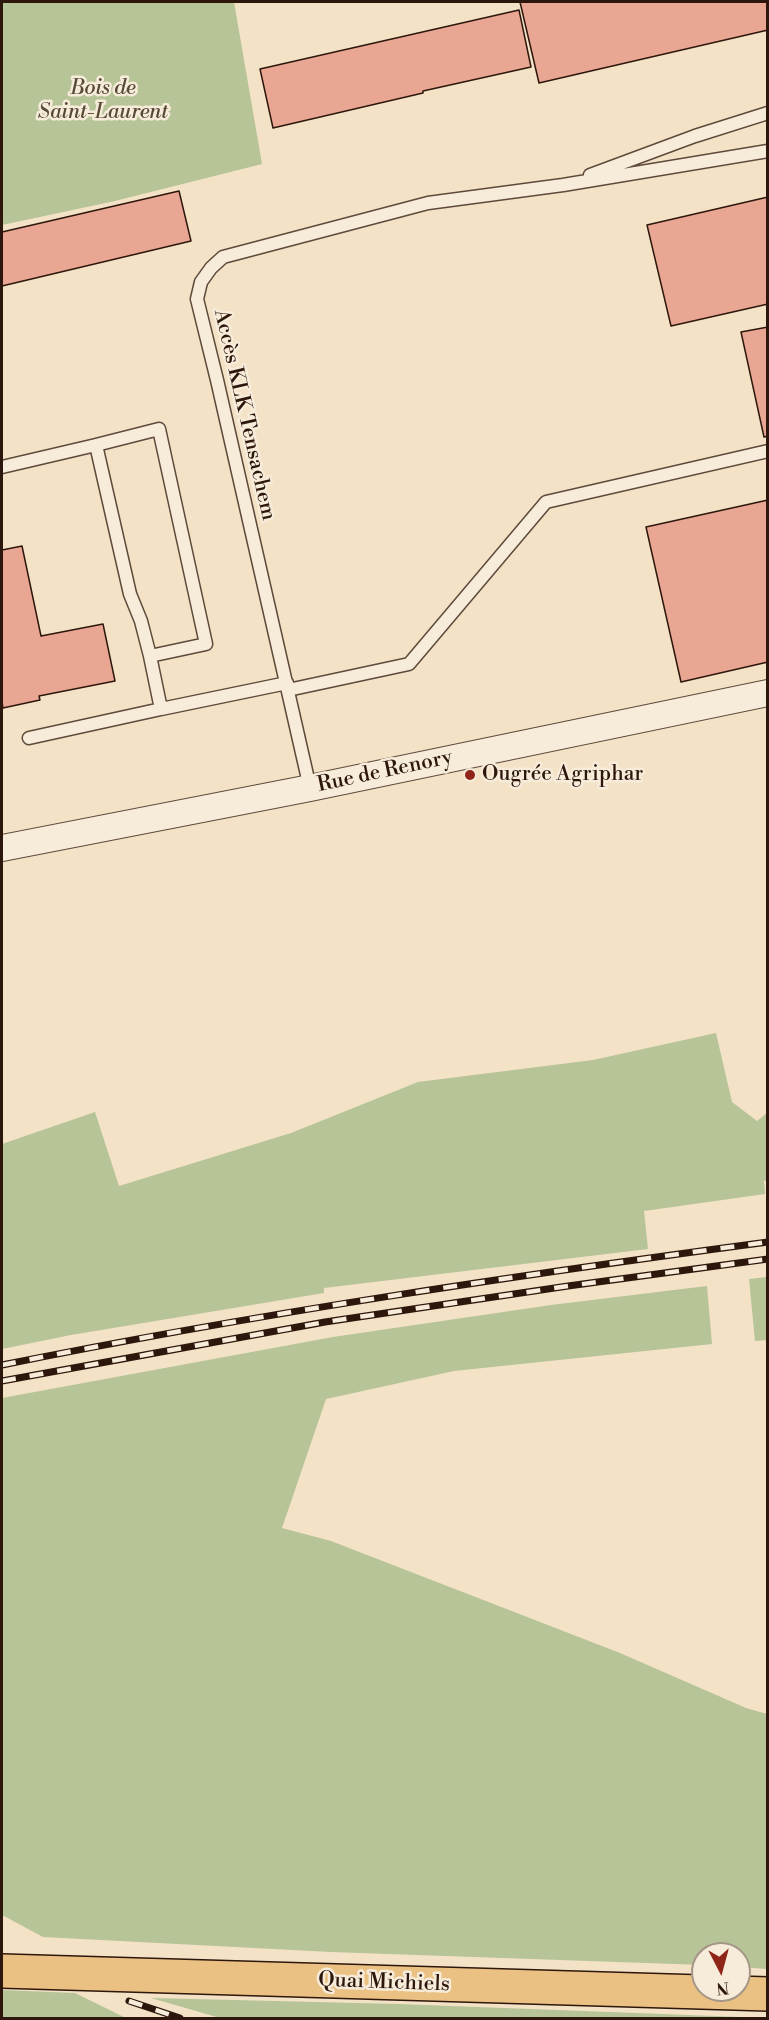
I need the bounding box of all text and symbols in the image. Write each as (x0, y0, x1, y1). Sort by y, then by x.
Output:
park label: Bois de Saint-Laurent (38, 76, 168, 126)
street label: Accès KLK Tensachem (207, 307, 281, 523)
street label: Rue de Renory (315, 745, 455, 799)
place label: Ougrée Agriphar (482, 762, 643, 788)
marker: Ougrée Agriphar (463, 768, 477, 782)
north arrow (691, 1942, 751, 2002)
street label: Quai Michiels (318, 1968, 450, 1998)
text: N (715, 1977, 730, 1999)

